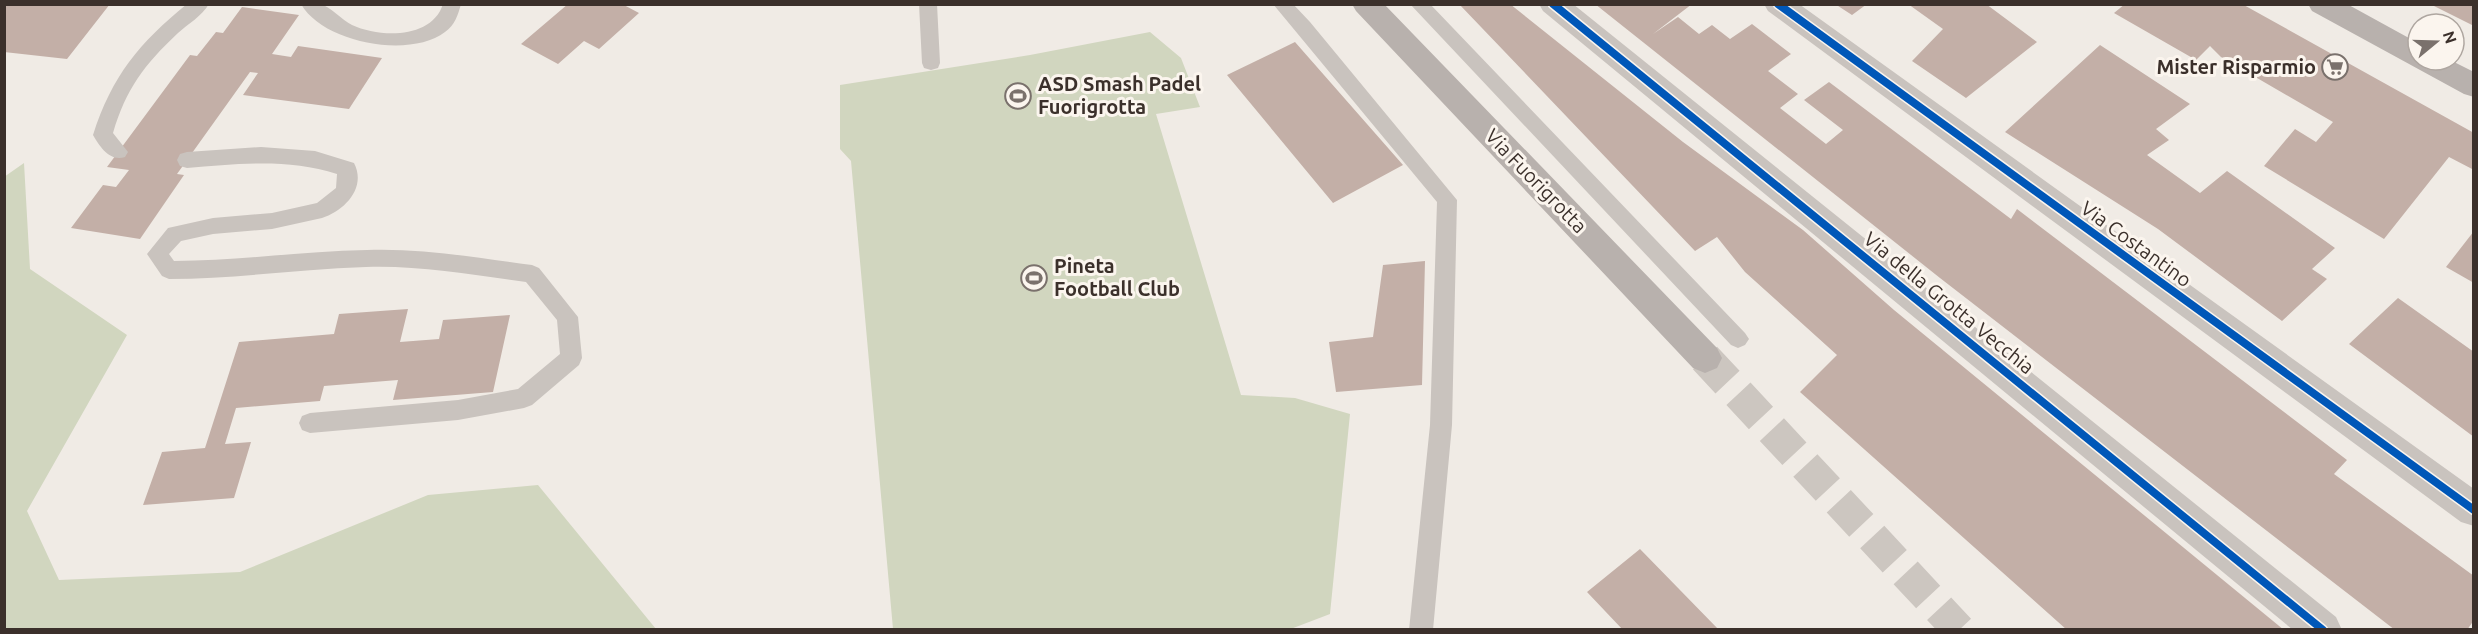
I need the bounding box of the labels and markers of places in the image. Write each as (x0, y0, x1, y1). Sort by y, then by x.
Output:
supermarket icon: Mister Risparmio (2320, 52, 2350, 82)
place label: Mister Risparmio (2156, 55, 2316, 78)
place label: ASD Smash Padel Fuorigrotta (1038, 72, 1201, 118)
sports icon: ASD Smash Padel Fuorigrotta (1003, 81, 1033, 111)
place label: Pineta Football Club (1054, 254, 1180, 300)
sports icon: Pineta Football Club (1019, 263, 1049, 293)

